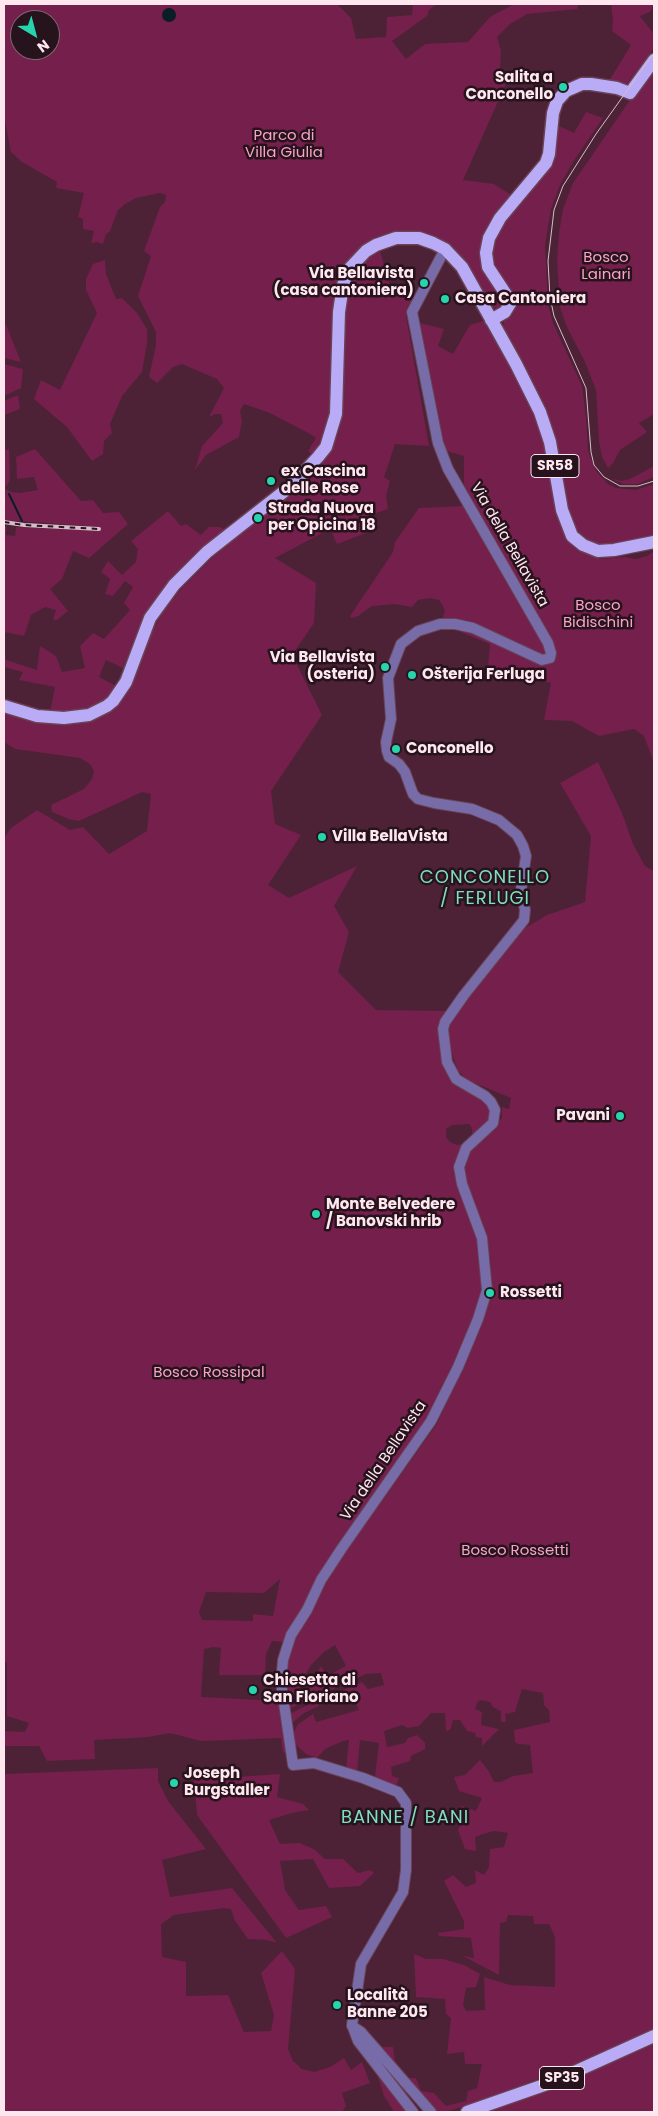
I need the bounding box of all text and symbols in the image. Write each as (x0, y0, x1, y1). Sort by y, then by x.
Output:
north arrow (10, 10, 60, 60)
text: N (33, 35, 54, 57)
place label: Salita a Conconello (466, 69, 553, 104)
marker: Salita a Conconello (557, 81, 569, 93)
park label: Parco di Villa Giulia (245, 127, 323, 162)
park label: Bosco Lainari (581, 249, 631, 284)
place label: Via Bellavista (casa cantoniera) (273, 265, 414, 300)
marker: Via Bellavista (casa cantoniera) (418, 277, 430, 289)
place label: Casa Cantoniera (455, 290, 586, 308)
marker: Casa Cantoniera (439, 293, 451, 305)
road number: SR58 (531, 454, 579, 478)
place label: ex Cascina delle Rose (281, 463, 366, 498)
marker: ex Cascina delle Rose (265, 475, 277, 487)
street label: Via della Bellavista (466, 480, 552, 610)
place label: Strada Nuova per Opicina 18 (268, 500, 376, 535)
marker: Strada Nuova per Opicina 18 (252, 512, 264, 524)
park label: Bosco Bidischini (563, 597, 633, 632)
place label: Via Bellavista (osteria) (270, 649, 375, 684)
marker: Via Bellavista (osteria) (379, 661, 391, 673)
place label: Ošterija Ferluga (422, 666, 545, 684)
marker: Ošterija Ferluga (406, 669, 418, 681)
place label: Conconello (406, 740, 493, 758)
marker: Conconello (390, 743, 402, 755)
place label: Villa BellaVista (332, 828, 448, 846)
marker: Villa BellaVista (316, 831, 328, 843)
district label: CONCONELLO / FERLUGI (419, 867, 551, 910)
place label: Pavani (556, 1107, 610, 1125)
marker: Pavani (614, 1110, 626, 1122)
place label: Monte Belvedere / Banovski hrib (326, 1196, 455, 1231)
marker: Monte Belvedere / Banovski hrib (310, 1208, 322, 1220)
place label: Rossetti (500, 1284, 562, 1302)
marker: Rossetti (484, 1287, 496, 1299)
park label: Bosco Rossipal (153, 1364, 265, 1382)
street label: Via della Bellavista (337, 1398, 431, 1524)
park label: Bosco Rossetti (461, 1542, 569, 1560)
place label: Chiesetta di San Floriano (263, 1672, 359, 1707)
marker: Chiesetta di San Floriano (247, 1684, 259, 1696)
place label: Joseph Burgstaller (184, 1765, 270, 1800)
marker: Joseph Burgstaller (168, 1777, 180, 1789)
district label: BANNE / BANI (339, 1807, 471, 1829)
place label: Località Banne 205 (347, 1987, 428, 2022)
marker: Località Banne 205 (331, 1999, 343, 2011)
road number: SP35 (540, 2066, 584, 2090)

